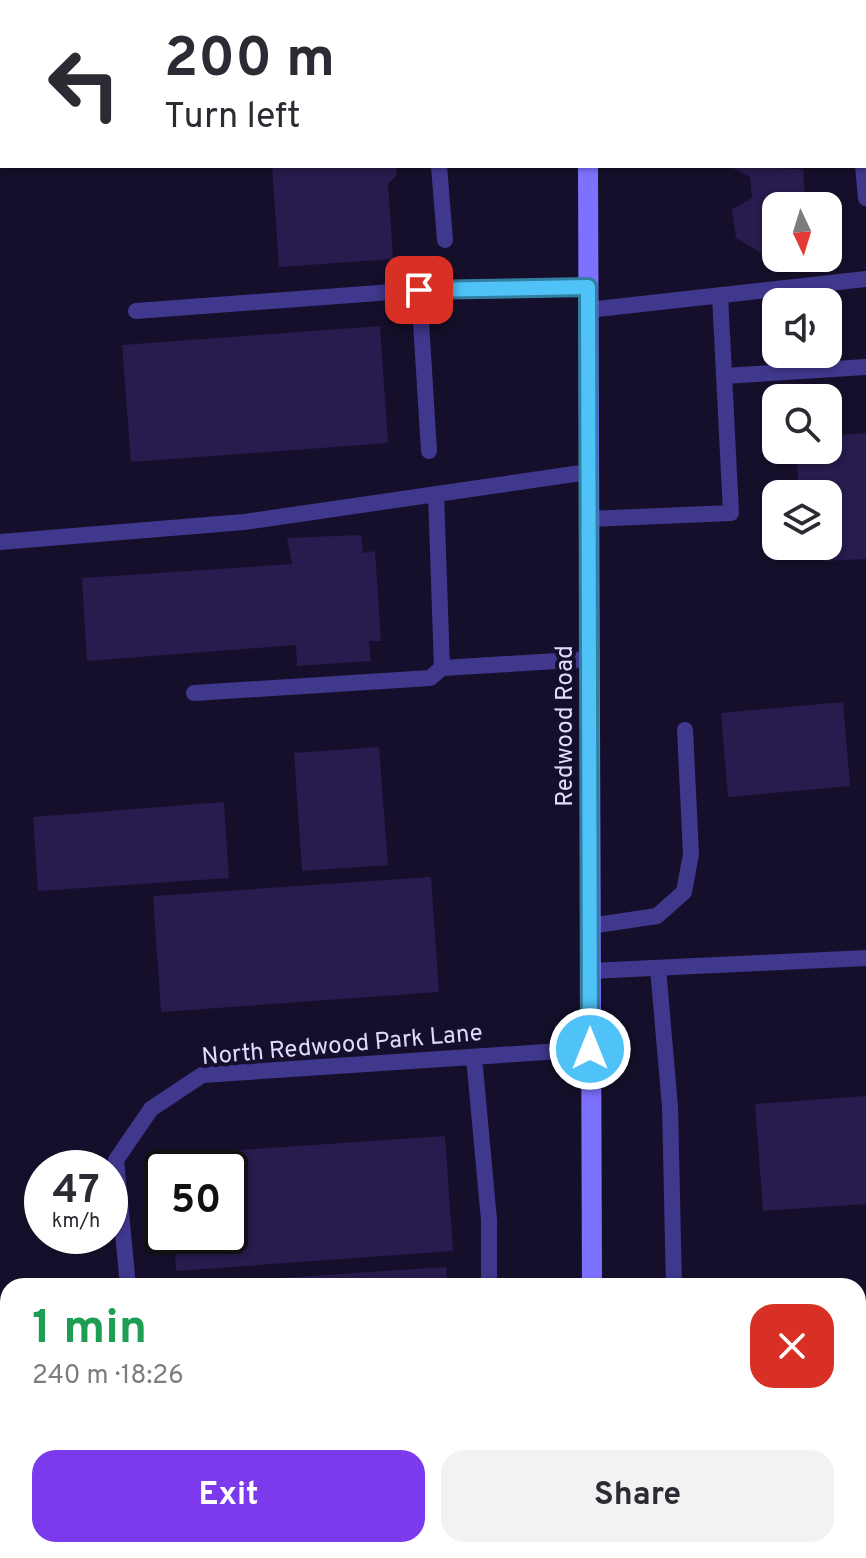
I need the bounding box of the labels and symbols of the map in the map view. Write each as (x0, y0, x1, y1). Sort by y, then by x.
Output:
north arrow (762, 192, 842, 272)
pin (385, 256, 453, 324)
street label: Redwood Road (551, 645, 581, 807)
position arrow (548, 1007, 632, 1091)
street label: North Redwood Park Lane (200, 1019, 484, 1073)
speed limit sign: 50 (144, 1150, 248, 1254)

